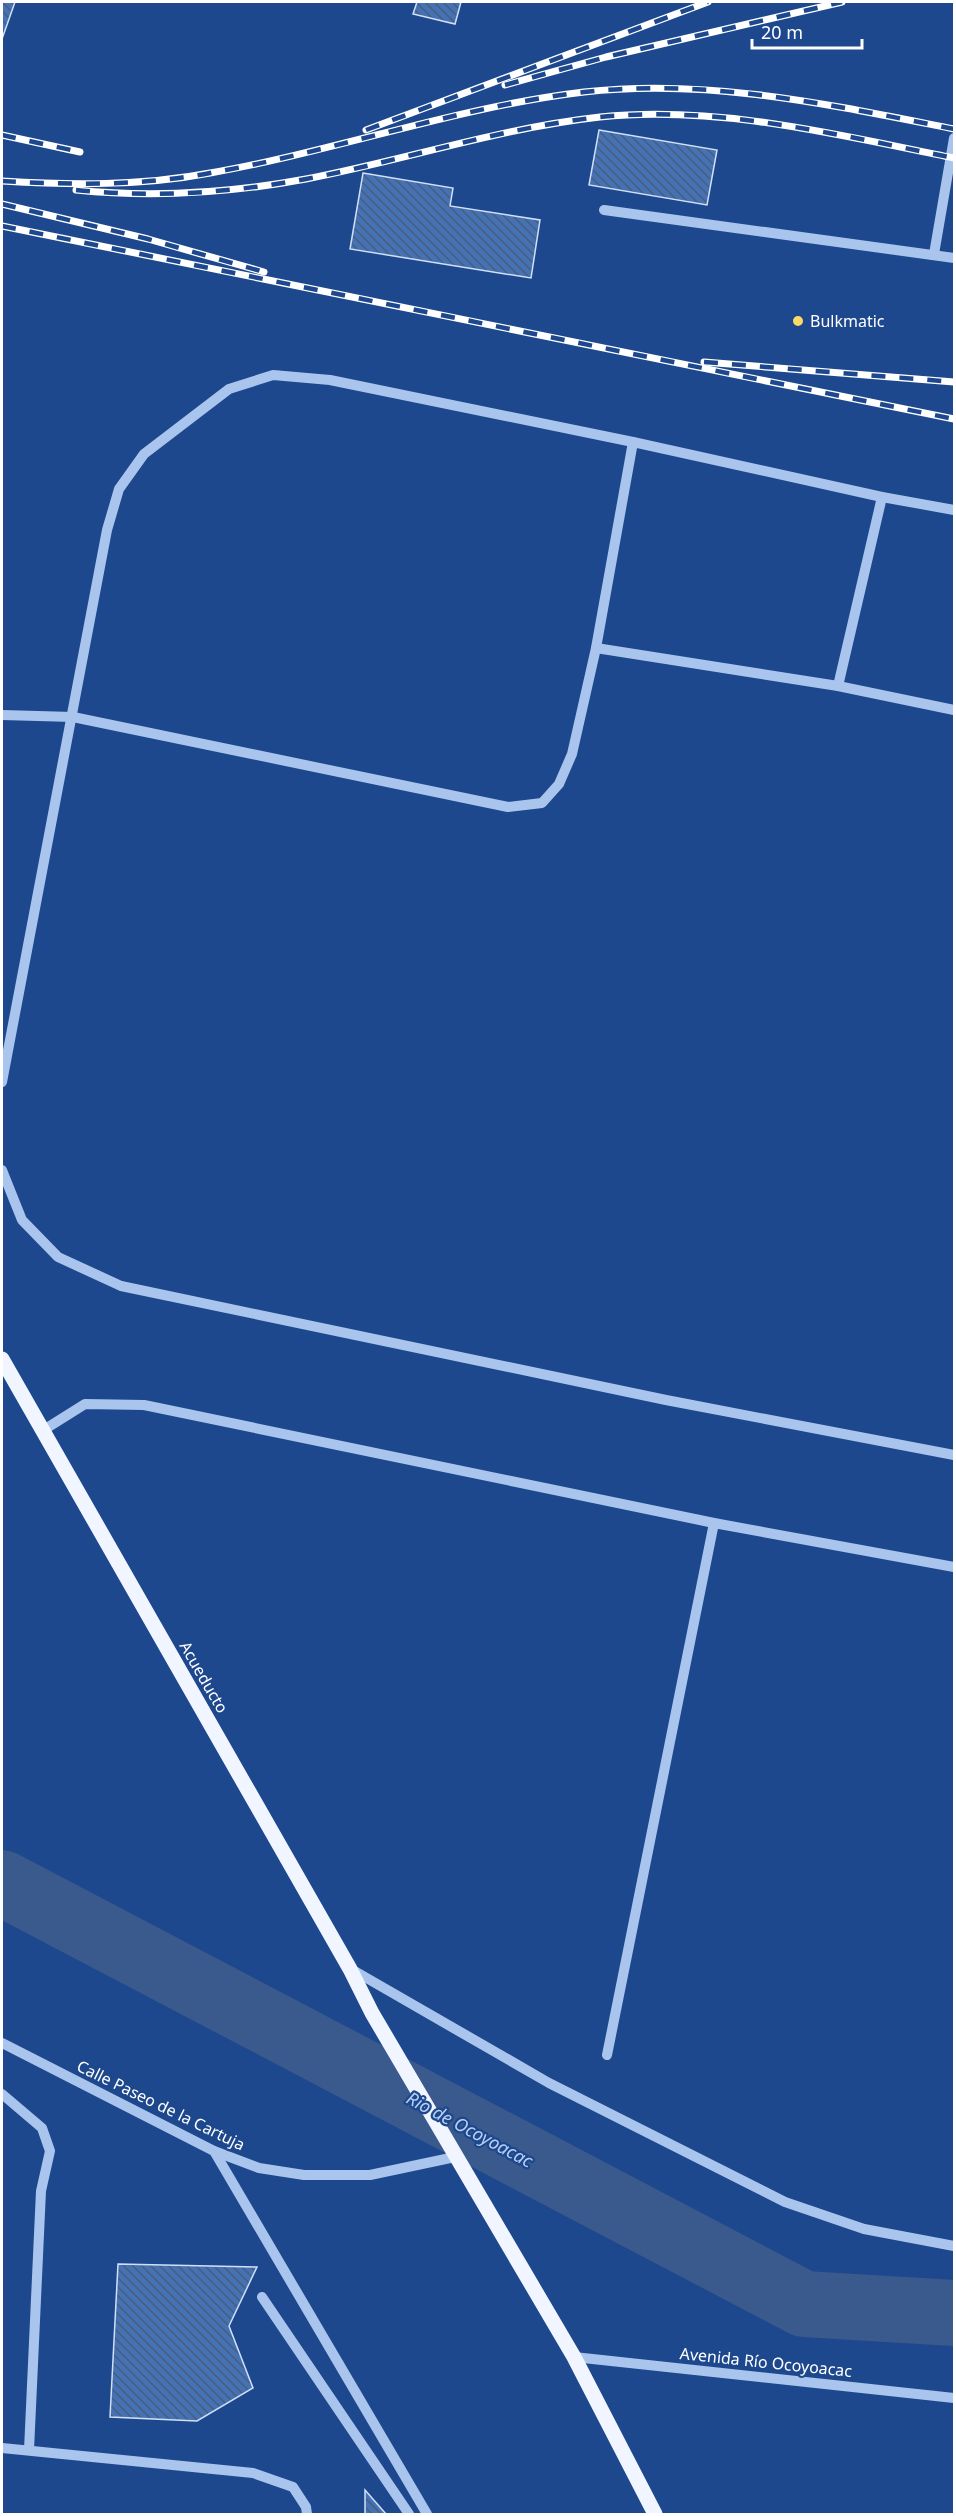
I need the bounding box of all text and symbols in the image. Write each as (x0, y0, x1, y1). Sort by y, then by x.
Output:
scale bar (752, 12, 862, 50)
text: 20 m (761, 20, 803, 44)
place label: Bulkmatic (810, 310, 885, 332)
marker: Bulkmatic (791, 314, 805, 328)
street label: Acueducto (175, 1637, 233, 1717)
street label: Calle Paseo de la Cartuja (73, 2055, 249, 2155)
water label: Rio de Ocoyoacac (403, 2086, 538, 2173)
street label: Avenida Río Ocoyoacac (679, 2342, 853, 2382)

